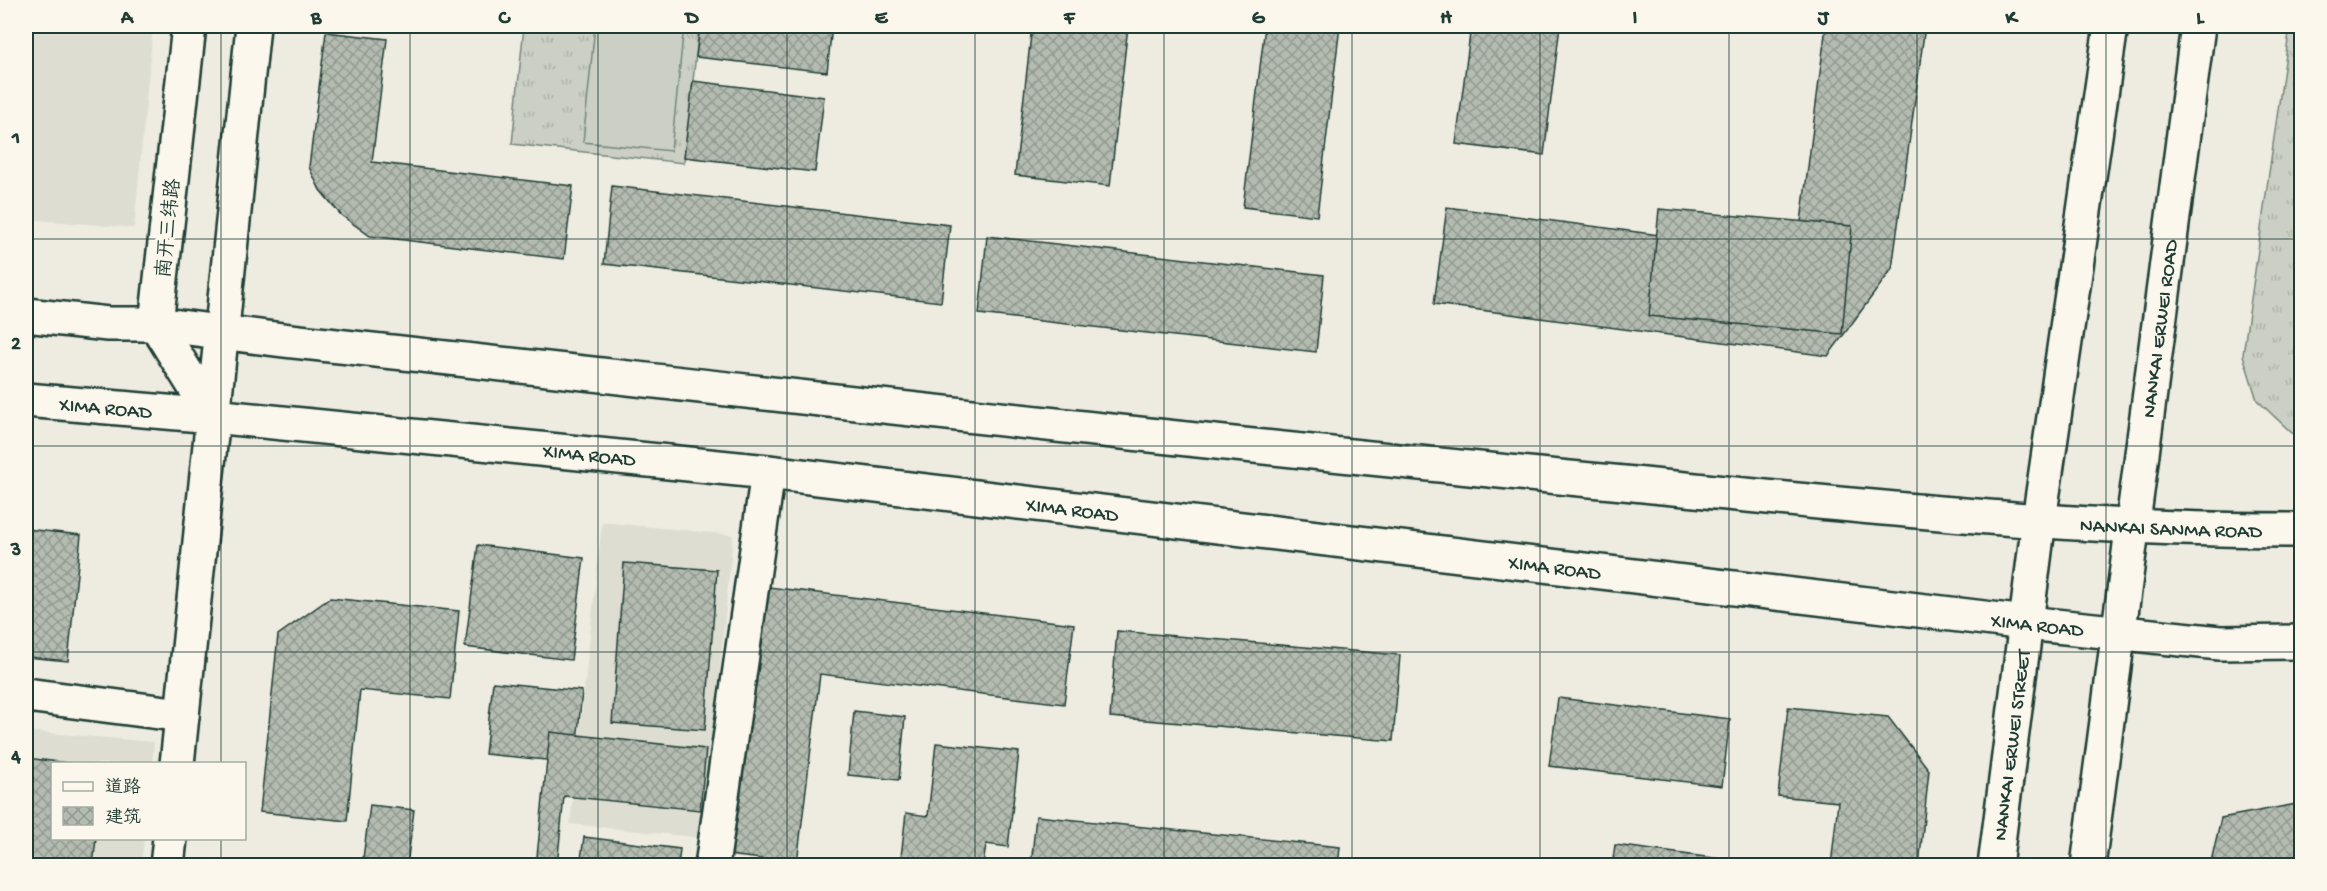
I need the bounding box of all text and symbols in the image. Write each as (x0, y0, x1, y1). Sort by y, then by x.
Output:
text: A (120, 8, 135, 31)
text: B (310, 8, 322, 31)
text: C (498, 8, 512, 31)
text: D (683, 8, 699, 31)
text: E (875, 8, 889, 31)
text: F (1063, 8, 1076, 31)
text: G (1252, 8, 1266, 31)
text: H (1440, 8, 1452, 31)
text: I (1633, 8, 1638, 31)
text: J (1817, 8, 1830, 31)
text: K (2004, 8, 2019, 31)
text: L (2196, 8, 2205, 31)
text: 1 (11, 128, 20, 151)
street label: 南开三纬路 (152, 176, 187, 279)
street label: NANKAI ERWEI ROAD (2139, 238, 2185, 420)
text: 2 (11, 334, 21, 357)
street label: XIMA ROAD (57, 395, 154, 426)
street label: XIMA ROAD (541, 441, 638, 474)
street label: XIMA ROAD (1023, 495, 1120, 529)
street label: NANKAI SANMA ROAD (2079, 515, 2263, 545)
text: 3 (10, 540, 21, 563)
street label: XIMA ROAD (1506, 553, 1603, 587)
street label: XIMA ROAD (1988, 611, 2086, 644)
street label: NANKAI ERWEI STREET (1990, 647, 2038, 842)
text: 4 (10, 747, 21, 770)
legend (51, 762, 246, 840)
text: 道路 (105, 777, 141, 799)
text: 建筑 (105, 807, 141, 829)

